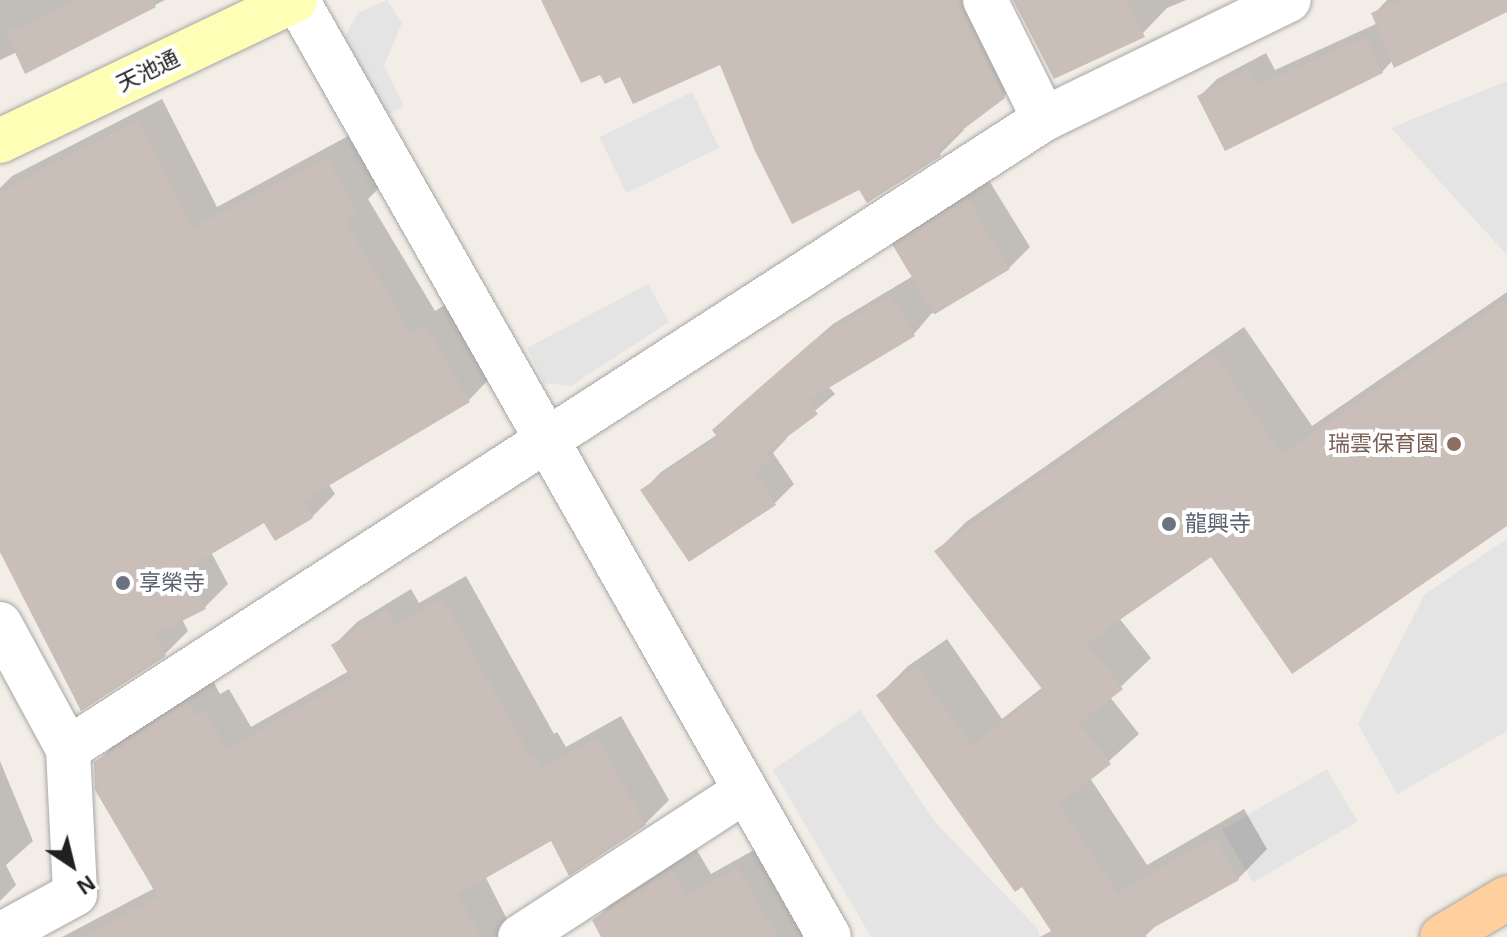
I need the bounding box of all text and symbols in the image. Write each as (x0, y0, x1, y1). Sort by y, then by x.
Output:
street label: 天池通 (113, 45, 183, 97)
place label: 瑞雲保育園 (1328, 431, 1438, 457)
marker: 瑞雲保育園 (1445, 435, 1463, 453)
place label: 龍興寺 (1185, 511, 1251, 537)
marker: 龍興寺 (1160, 515, 1178, 533)
place label: 享榮寺 (139, 570, 205, 596)
marker: 享榮寺 (114, 574, 132, 592)
north arrow (32, 825, 112, 905)
text: N (72, 870, 100, 900)

